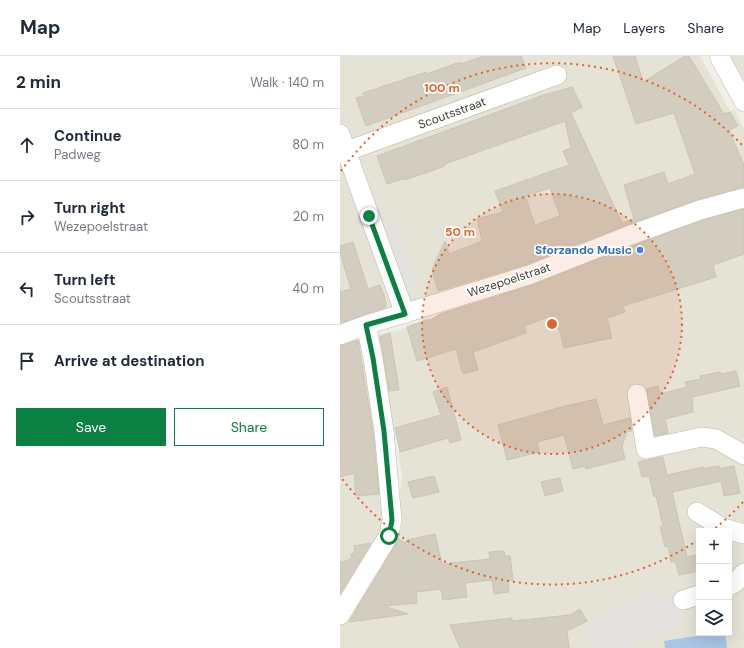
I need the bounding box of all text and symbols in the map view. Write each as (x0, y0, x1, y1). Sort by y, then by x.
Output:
text: Map (20, 15, 60, 40)
text: Map (573, 19, 601, 37)
text: Layers (623, 19, 665, 37)
text: Share (687, 19, 724, 37)
text: 2 min (16, 71, 61, 93)
text: Walk · 140 m (250, 74, 324, 91)
text: 100 m (424, 80, 460, 96)
street label: Scoutsstraat (416, 93, 488, 133)
text: Continue (54, 126, 122, 146)
icon: ahead (16, 134, 38, 156)
text: 80 m (292, 136, 324, 153)
text: Padweg (54, 146, 101, 163)
text: Turn right (54, 198, 125, 218)
icon: right (16, 206, 38, 228)
route end (360, 207, 378, 225)
text: 20 m (293, 208, 324, 225)
text: Wezepoelstraat (54, 218, 148, 235)
text: 50 m (445, 224, 475, 240)
place label: Sforzando Music (535, 242, 632, 258)
marker: Sforzando Music (635, 245, 645, 255)
street label: Wezepoelstraat (465, 259, 553, 301)
text: Turn left (54, 270, 115, 290)
icon: left (16, 278, 38, 300)
text: 40 m (292, 280, 324, 297)
text: Scoutsstraat (54, 290, 131, 307)
centre of rings (545, 317, 559, 331)
icon: arrive (16, 350, 38, 372)
text: Arrive at destination (54, 351, 205, 371)
button: Save (16, 408, 166, 446)
button: Share (174, 408, 324, 446)
route start (380, 527, 398, 545)
map controls (696, 528, 732, 636)
button: + (696, 528, 732, 564)
button: − (696, 564, 732, 600)
button: layers (696, 600, 732, 636)

